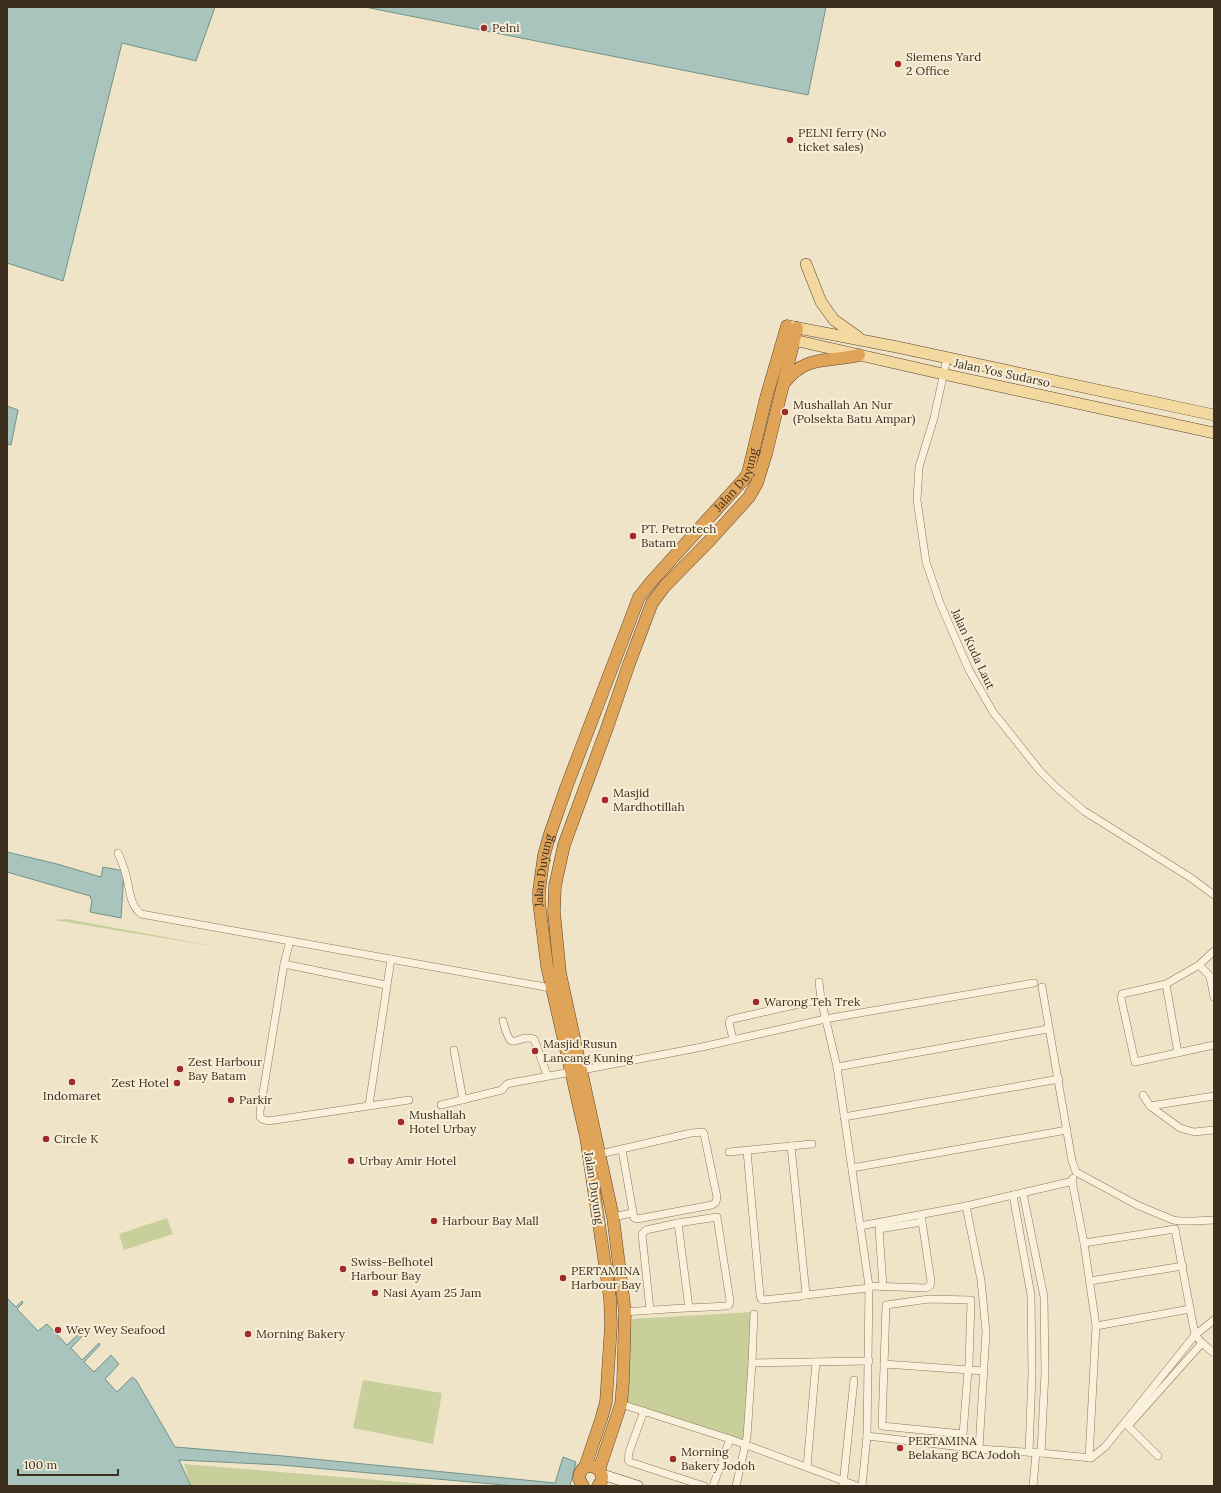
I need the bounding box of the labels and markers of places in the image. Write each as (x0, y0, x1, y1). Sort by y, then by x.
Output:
place label: Pelni (492, 20, 520, 35)
marker: Pelni (479, 23, 489, 33)
place label: Siemens Yard 2 Office (906, 49, 981, 78)
marker: Siemens Yard 2 Office (893, 59, 903, 69)
place label: PELNI ferry (No ticket sales) (798, 125, 886, 155)
marker: PELNI ferry (No ticket sales) (785, 135, 795, 145)
place label: Mushallah An Nur (Polsekta Batu Ampar) (793, 397, 916, 427)
marker: Mushallah An Nur (Polsekta Batu Ampar) (780, 407, 790, 417)
place label: PT. Petrotech Batam (641, 521, 716, 550)
marker: PT. Petrotech Batam (628, 531, 638, 541)
place label: Masjid Mardhotillah (613, 785, 685, 814)
marker: Masjid Mardhotillah (600, 795, 610, 805)
place label: Warong Teh Trek (764, 994, 861, 1009)
marker: Warong Teh Trek (751, 997, 761, 1007)
place label: Masjid Rusun Lancang Kuning (543, 1036, 633, 1065)
marker: Masjid Rusun Lancang Kuning (530, 1046, 540, 1056)
place label: Zest Harbour Bay Batam (188, 1054, 263, 1083)
marker: Zest Harbour Bay Batam (175, 1064, 185, 1074)
place label: Zest Hotel (111, 1075, 169, 1090)
marker: Indomaret (67, 1077, 77, 1087)
marker: Zest Hotel (172, 1078, 182, 1088)
place label: Indomaret (43, 1088, 102, 1103)
place label: Parkir (239, 1092, 273, 1107)
marker: Parkir (226, 1095, 236, 1105)
place label: Mushallah Hotel Urbay (409, 1107, 477, 1136)
marker: Mushallah Hotel Urbay (396, 1117, 406, 1127)
place label: Circle K (54, 1131, 99, 1146)
marker: Circle K (41, 1134, 51, 1144)
place label: Urbay Amir Hotel (359, 1153, 456, 1168)
marker: Urbay Amir Hotel (346, 1156, 356, 1166)
place label: Harbour Bay Mall (442, 1213, 539, 1228)
marker: Harbour Bay Mall (429, 1216, 439, 1226)
place label: Swiss-Belhotel Harbour Bay (351, 1254, 433, 1283)
place label: PERTAMINA Harbour Bay (571, 1263, 642, 1292)
marker: Swiss-Belhotel Harbour Bay (338, 1264, 348, 1274)
marker: PERTAMINA Harbour Bay (558, 1273, 568, 1283)
place label: Nasi Ayam 25 Jam (383, 1285, 482, 1300)
marker: Nasi Ayam 25 Jam (370, 1288, 380, 1298)
place label: Wey Wey Seafood (66, 1322, 166, 1337)
marker: Wey Wey Seafood (53, 1325, 63, 1335)
place label: Morning Bakery (256, 1326, 346, 1341)
marker: Morning Bakery (243, 1329, 253, 1339)
place label: PERTAMINA Belakang BCA Jodoh (908, 1433, 1020, 1462)
marker: PERTAMINA Belakang BCA Jodoh (895, 1443, 905, 1453)
place label: Morning Bakery Jodoh (681, 1444, 755, 1473)
marker: Morning Bakery Jodoh (668, 1454, 678, 1464)

